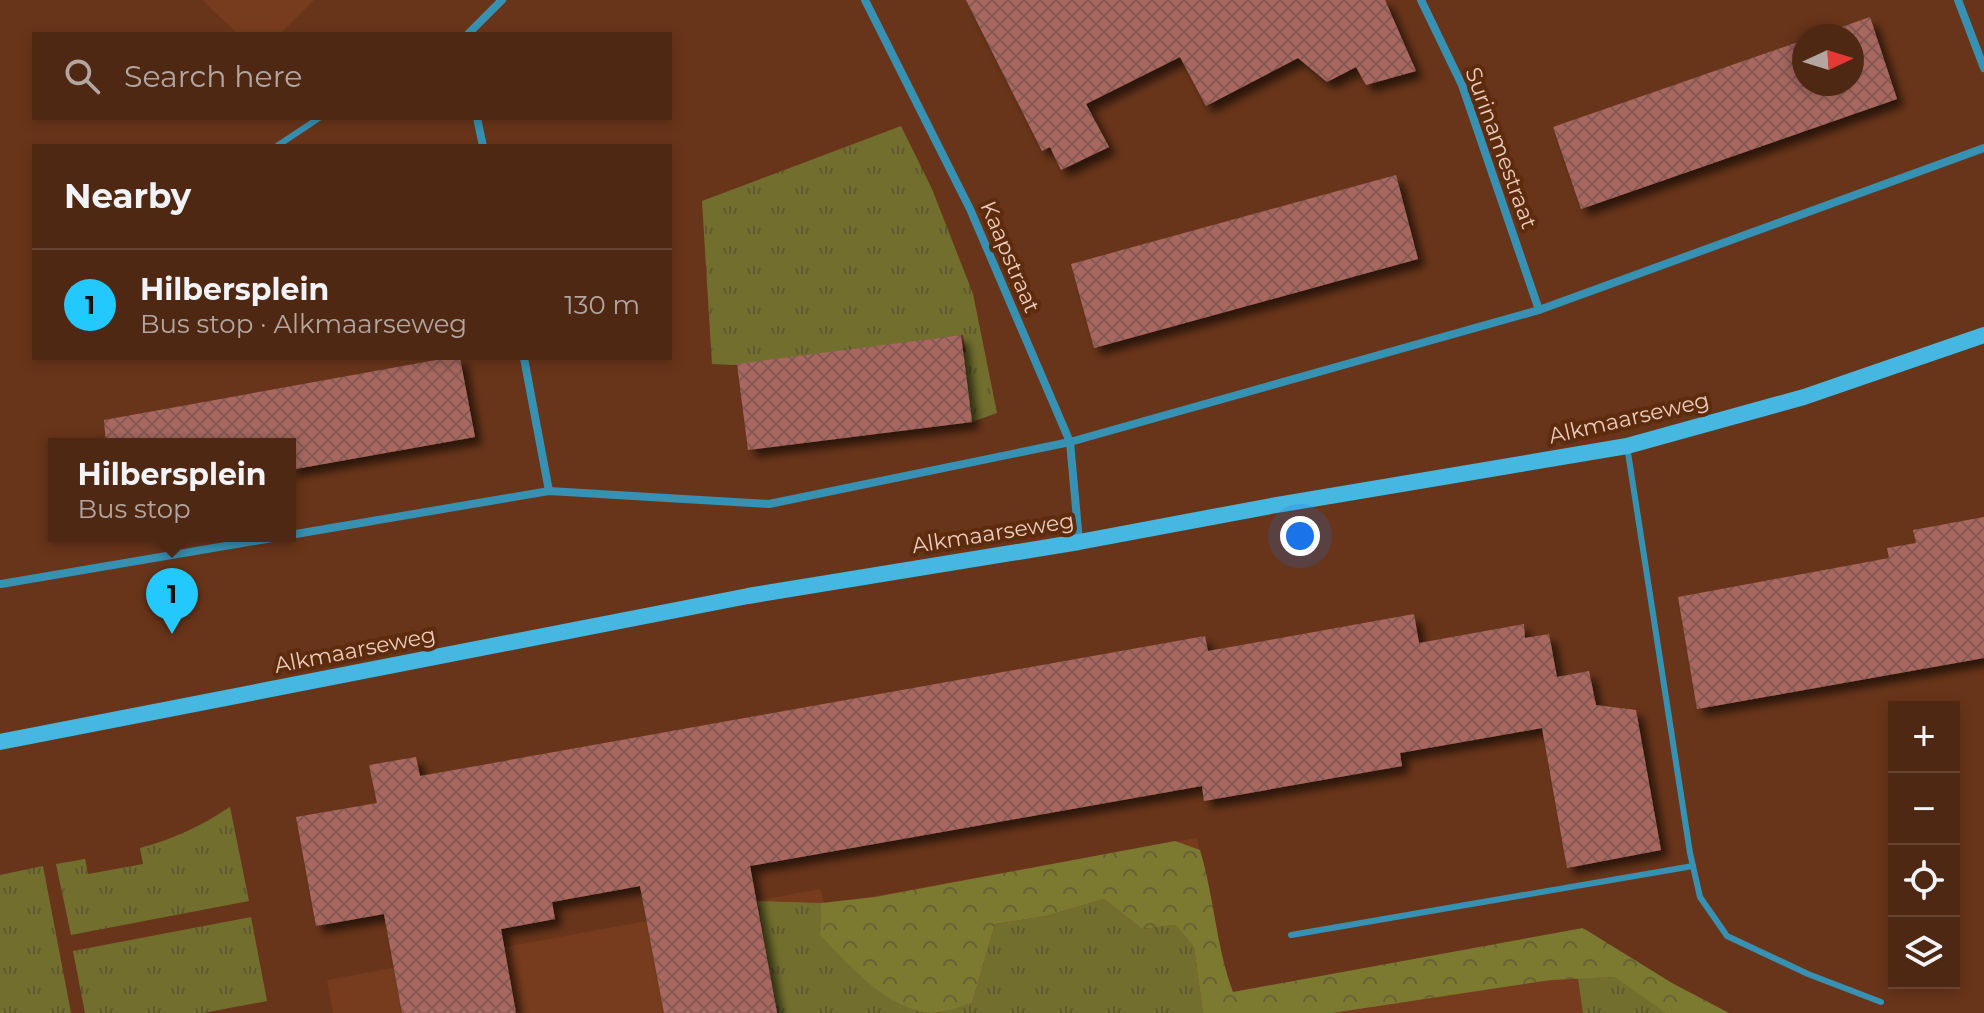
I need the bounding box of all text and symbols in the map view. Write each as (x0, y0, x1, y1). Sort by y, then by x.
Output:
north arrow (1792, 24, 1864, 96)
search box (32, 32, 672, 120)
icon: search (60, 54, 104, 98)
text: Search here (124, 58, 302, 95)
street label: Surinamestraat (1459, 64, 1543, 232)
text: Nearby (64, 175, 191, 217)
street label: Kaapstraat (974, 197, 1046, 317)
text: Hilbersplein (140, 271, 329, 308)
text: 1 (85, 289, 95, 321)
text: 130 m (564, 289, 640, 321)
text: Bus stop · Alkmaarseweg (140, 308, 467, 340)
street label: Alkmaarseweg (1546, 386, 1712, 450)
popup (48, 438, 296, 542)
text: Hilbersplein (77, 456, 267, 493)
text: Bus stop (77, 493, 191, 525)
street label: Alkmaarseweg (910, 507, 1076, 559)
your location (1280, 516, 1320, 556)
pin: 1 (146, 568, 198, 634)
street label: Alkmaarseweg (272, 621, 438, 679)
map controls (1888, 701, 1960, 989)
button: + (1888, 701, 1960, 773)
button: − (1888, 773, 1960, 845)
button: locate (1888, 845, 1960, 917)
button: layers (1888, 917, 1960, 989)

